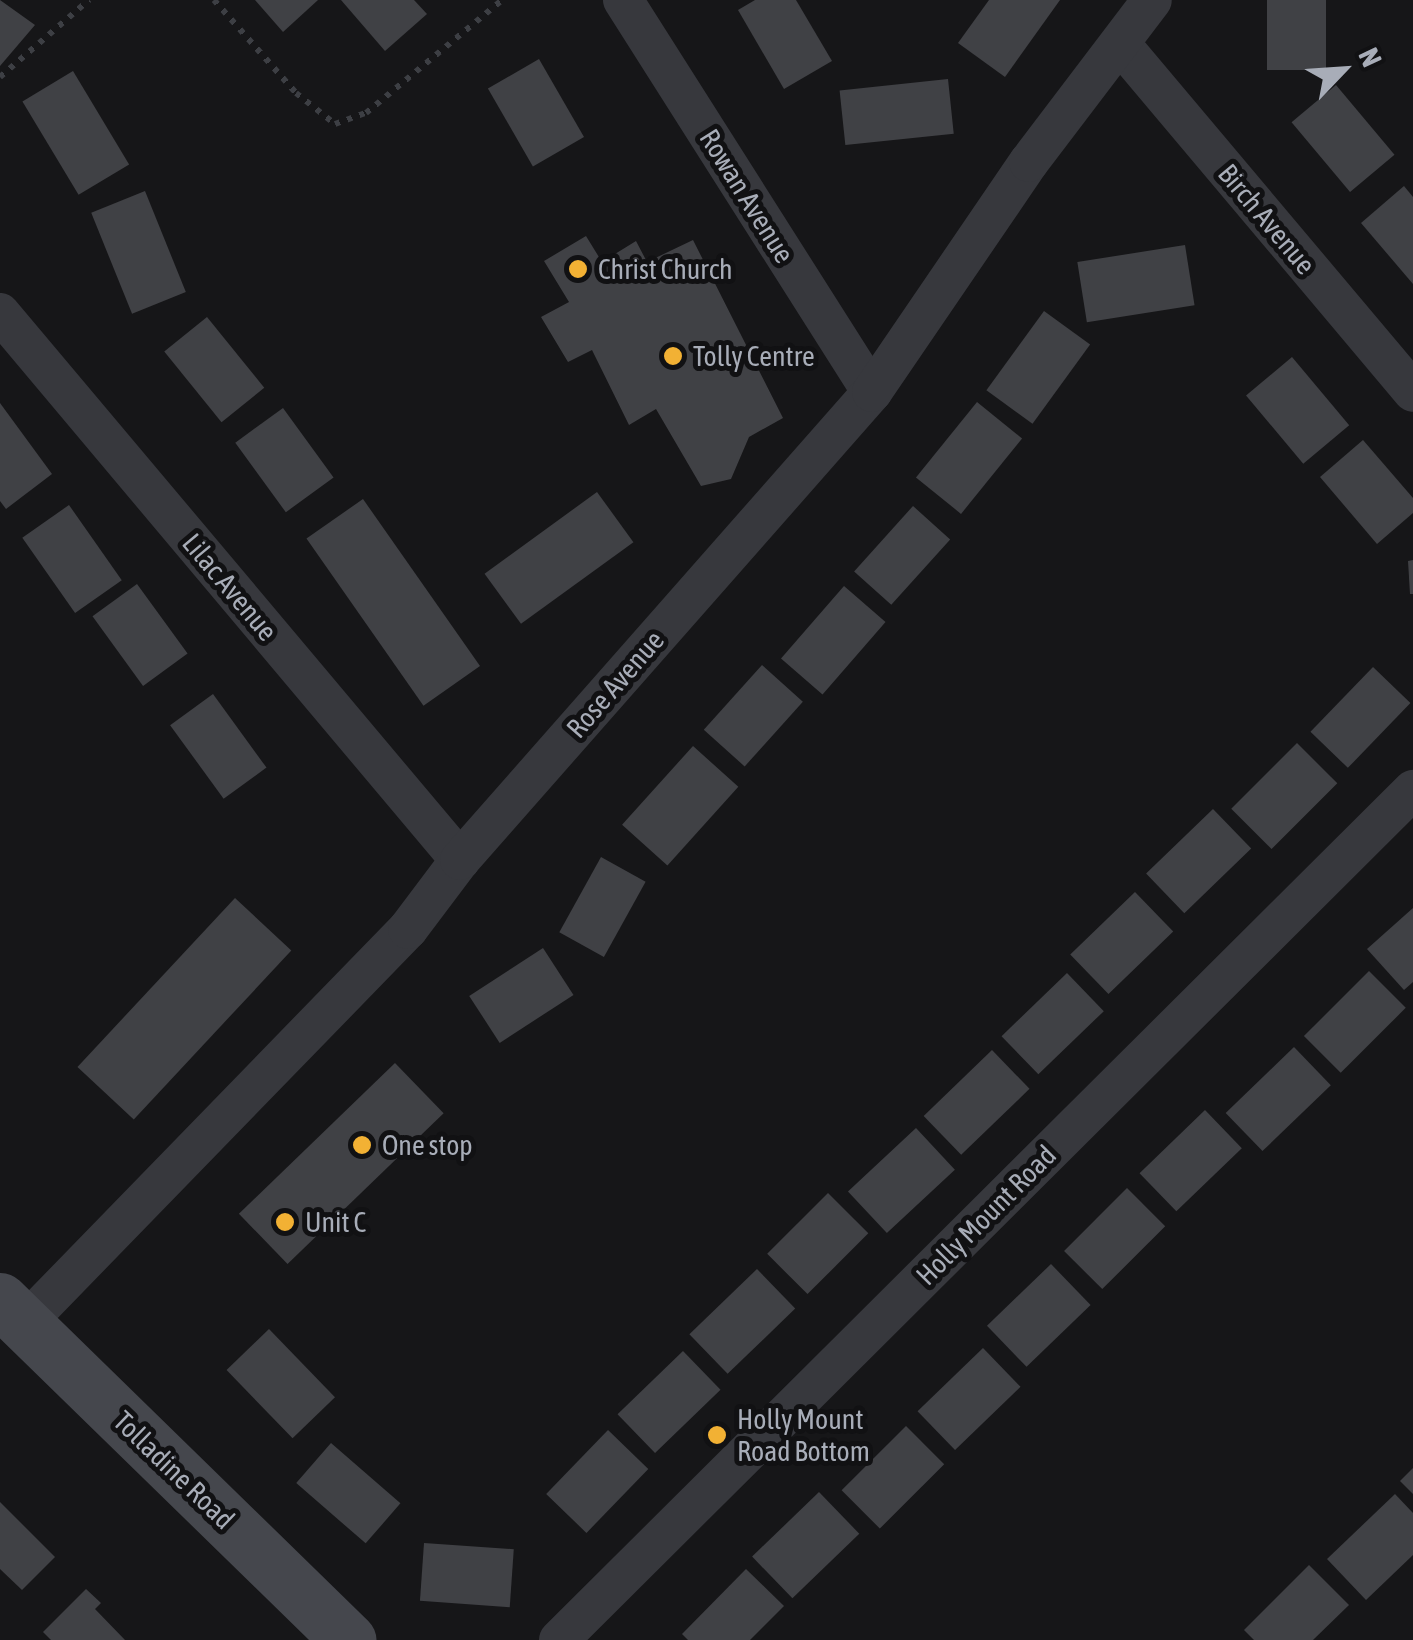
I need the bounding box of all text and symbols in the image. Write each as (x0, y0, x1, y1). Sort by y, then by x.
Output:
north arrow (1293, 20, 1393, 120)
text: N (1352, 43, 1388, 72)
street label: Rowan Avenue (693, 123, 801, 269)
street label: Birch Avenue (1211, 157, 1323, 281)
place label: Christ Church (598, 252, 733, 286)
marker: Christ Church (567, 258, 589, 280)
place label: Tolly Centre (693, 339, 815, 373)
marker: Tolly Centre (662, 345, 684, 367)
street label: Lilac Avenue (176, 527, 284, 647)
street label: Rose Avenue (559, 624, 671, 744)
place label: One stop (382, 1128, 473, 1162)
marker: One stop (351, 1134, 373, 1156)
street label: Holly Mount Road (909, 1138, 1063, 1292)
place label: Unit C (305, 1205, 366, 1239)
marker: Unit C (274, 1211, 296, 1233)
place label: Holly Mount Road Bottom (737, 1402, 870, 1468)
street label: Tolladine Road (107, 1404, 241, 1536)
marker: Holly Mount Road Bottom (706, 1424, 728, 1446)

